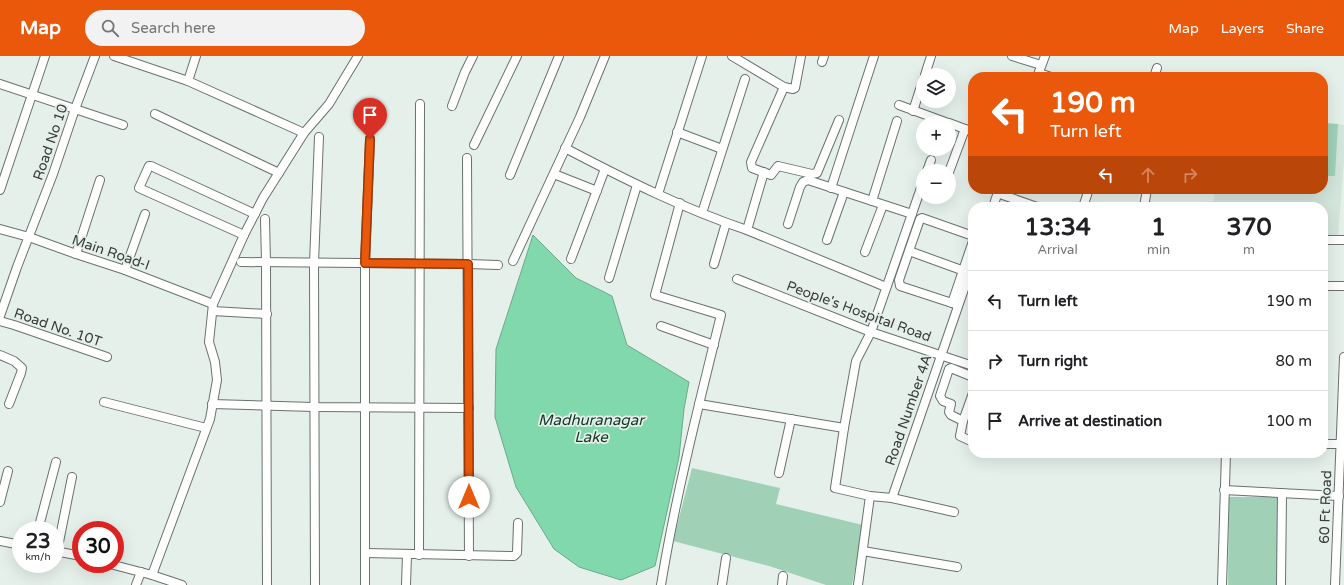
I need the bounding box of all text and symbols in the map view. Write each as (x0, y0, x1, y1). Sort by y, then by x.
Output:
search box (85, 10, 365, 46)
text: Map (20, 17, 61, 39)
icon: search (99, 17, 121, 39)
text: Search here (131, 19, 215, 37)
text: Map (1169, 20, 1199, 37)
text: Layers (1221, 20, 1264, 37)
text: Share (1286, 20, 1324, 37)
map controls (916, 68, 956, 204)
button: layers (916, 68, 956, 108)
text: 190 m (1050, 86, 1136, 120)
icon: left (984, 88, 1036, 140)
pin (353, 98, 387, 139)
street label: Road No 10 (29, 102, 72, 183)
icon: arrive (359, 104, 381, 126)
button: + (916, 116, 956, 156)
text: Turn left (1050, 120, 1122, 142)
button: − (916, 164, 956, 204)
icon: left (1095, 164, 1117, 186)
icon: ahead (1137, 164, 1159, 186)
icon: right (1179, 164, 1201, 186)
text: 13:34 (1024, 213, 1091, 242)
text: 1 (1151, 213, 1166, 242)
text: 370 (1226, 213, 1272, 242)
street label: Main Road-I (70, 231, 152, 274)
text: Arrival (1037, 242, 1078, 258)
text: min (1147, 242, 1170, 258)
text: m (1243, 242, 1255, 258)
street label: People's Hospital Road (784, 277, 934, 346)
icon: left (984, 290, 1006, 312)
text: Turn left (1018, 292, 1078, 310)
text: 190 m (1266, 292, 1312, 310)
street label: Road No. 10T (12, 305, 104, 351)
icon: right (984, 350, 1006, 372)
street label: Road Number 4A (882, 352, 935, 468)
text: Turn right (1018, 352, 1088, 370)
text: 80 m (1275, 352, 1312, 370)
icon: arrive (984, 410, 1006, 432)
water label: Madhuranagar Lake (538, 411, 646, 446)
text: Arrive at destination (1018, 412, 1162, 430)
text: 100 m (1266, 412, 1312, 430)
street label: 60 Ft Road (1316, 470, 1335, 544)
position arrow (448, 476, 490, 518)
speed limit sign: 30 (72, 521, 124, 573)
text: 23 (25, 530, 51, 554)
text: km/h (25, 551, 51, 563)

